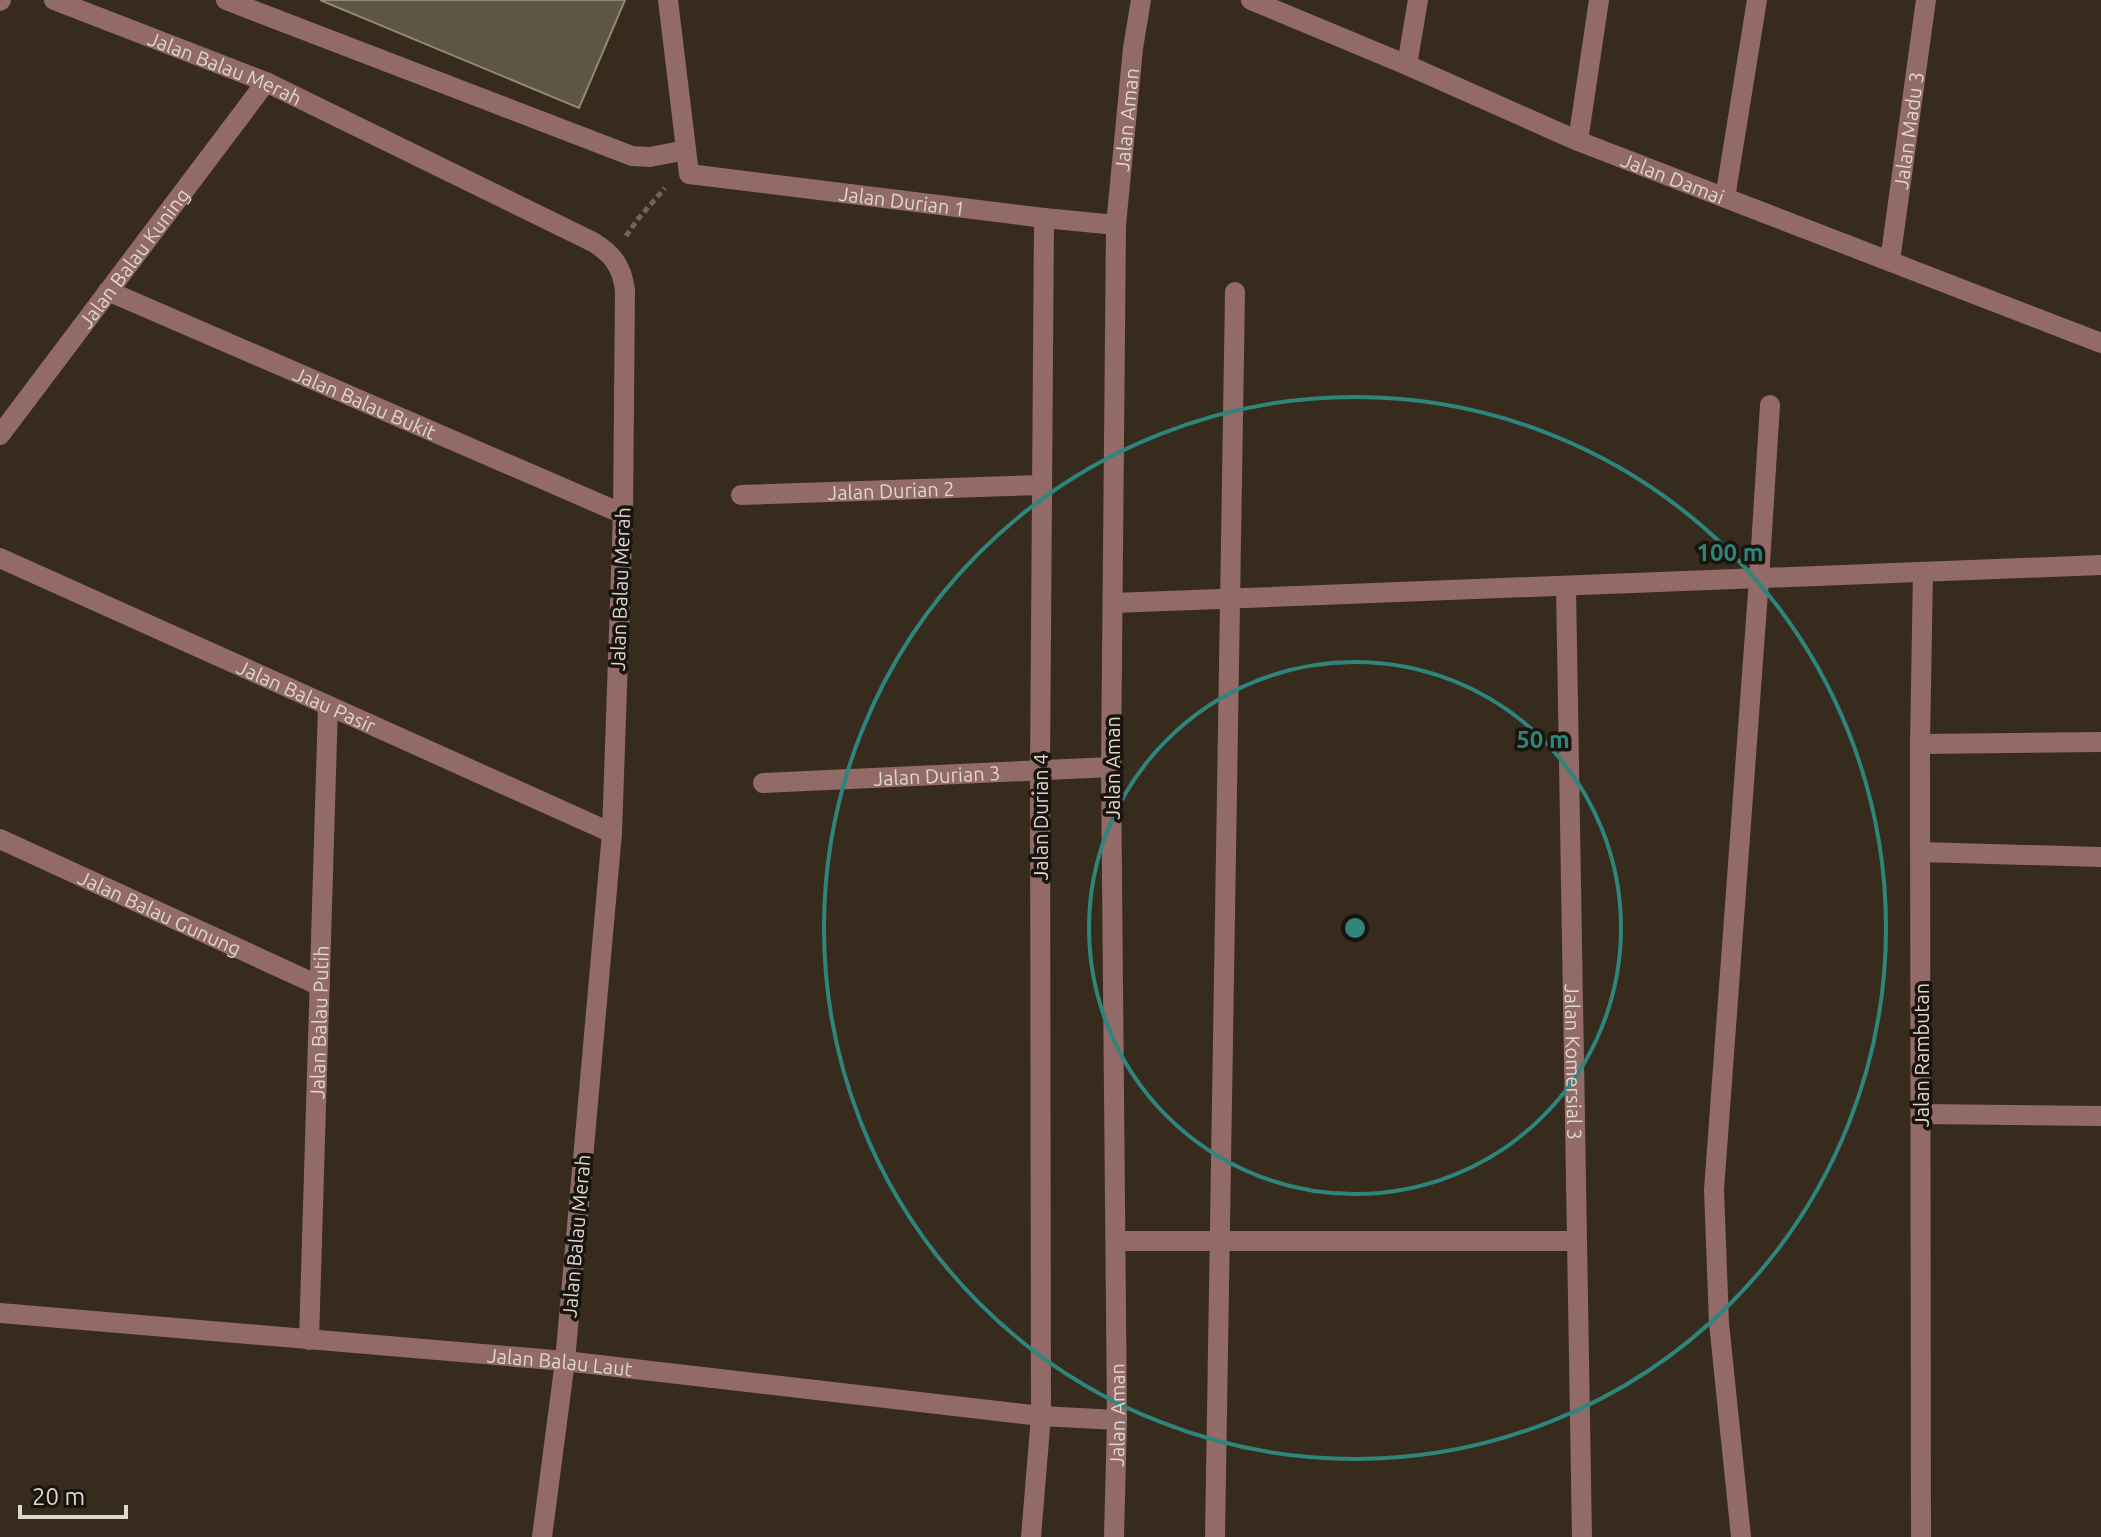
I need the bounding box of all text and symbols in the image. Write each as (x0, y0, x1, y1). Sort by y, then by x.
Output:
street label: Jalan Balau Merah (145, 26, 306, 109)
street label: Jalan Aman (1110, 67, 1143, 172)
street label: Jalan Madu 3 (1889, 70, 1928, 190)
street label: Jalan Damai (1618, 147, 1728, 208)
street label: Jalan Durian 1 (838, 181, 967, 220)
street label: Jalan Balau Kuning (74, 183, 194, 332)
street label: Jalan Balau Bukit (290, 361, 440, 443)
street label: Jalan Durian 2 (827, 476, 955, 504)
street label: Jalan Balau Merah (606, 507, 634, 671)
text: 100 m (1697, 539, 1763, 566)
street label: Jalan Balau Pasir (234, 655, 380, 737)
street label: Jalan Aman (1101, 716, 1124, 820)
text: 50 m (1516, 726, 1570, 753)
street label: Jalan Durian 4 (1029, 753, 1052, 881)
street label: Jalan Durian 3 (873, 761, 1001, 789)
street label: Jalan Balau Gunung (75, 865, 245, 960)
centre of rings (1341, 914, 1369, 942)
street label: Jalan Balau Putih (305, 945, 332, 1099)
street label: Jalan Rambutan (1910, 983, 1933, 1127)
street label: Jalan Komersial 3 (1561, 984, 1587, 1140)
street label: Jalan Balau Merah (557, 1153, 595, 1319)
street label: Jalan Balau Laut (486, 1343, 634, 1380)
street label: Jalan Aman (1104, 1363, 1129, 1467)
scale bar (20, 1469, 126, 1519)
text: 20 m (32, 1483, 85, 1510)

